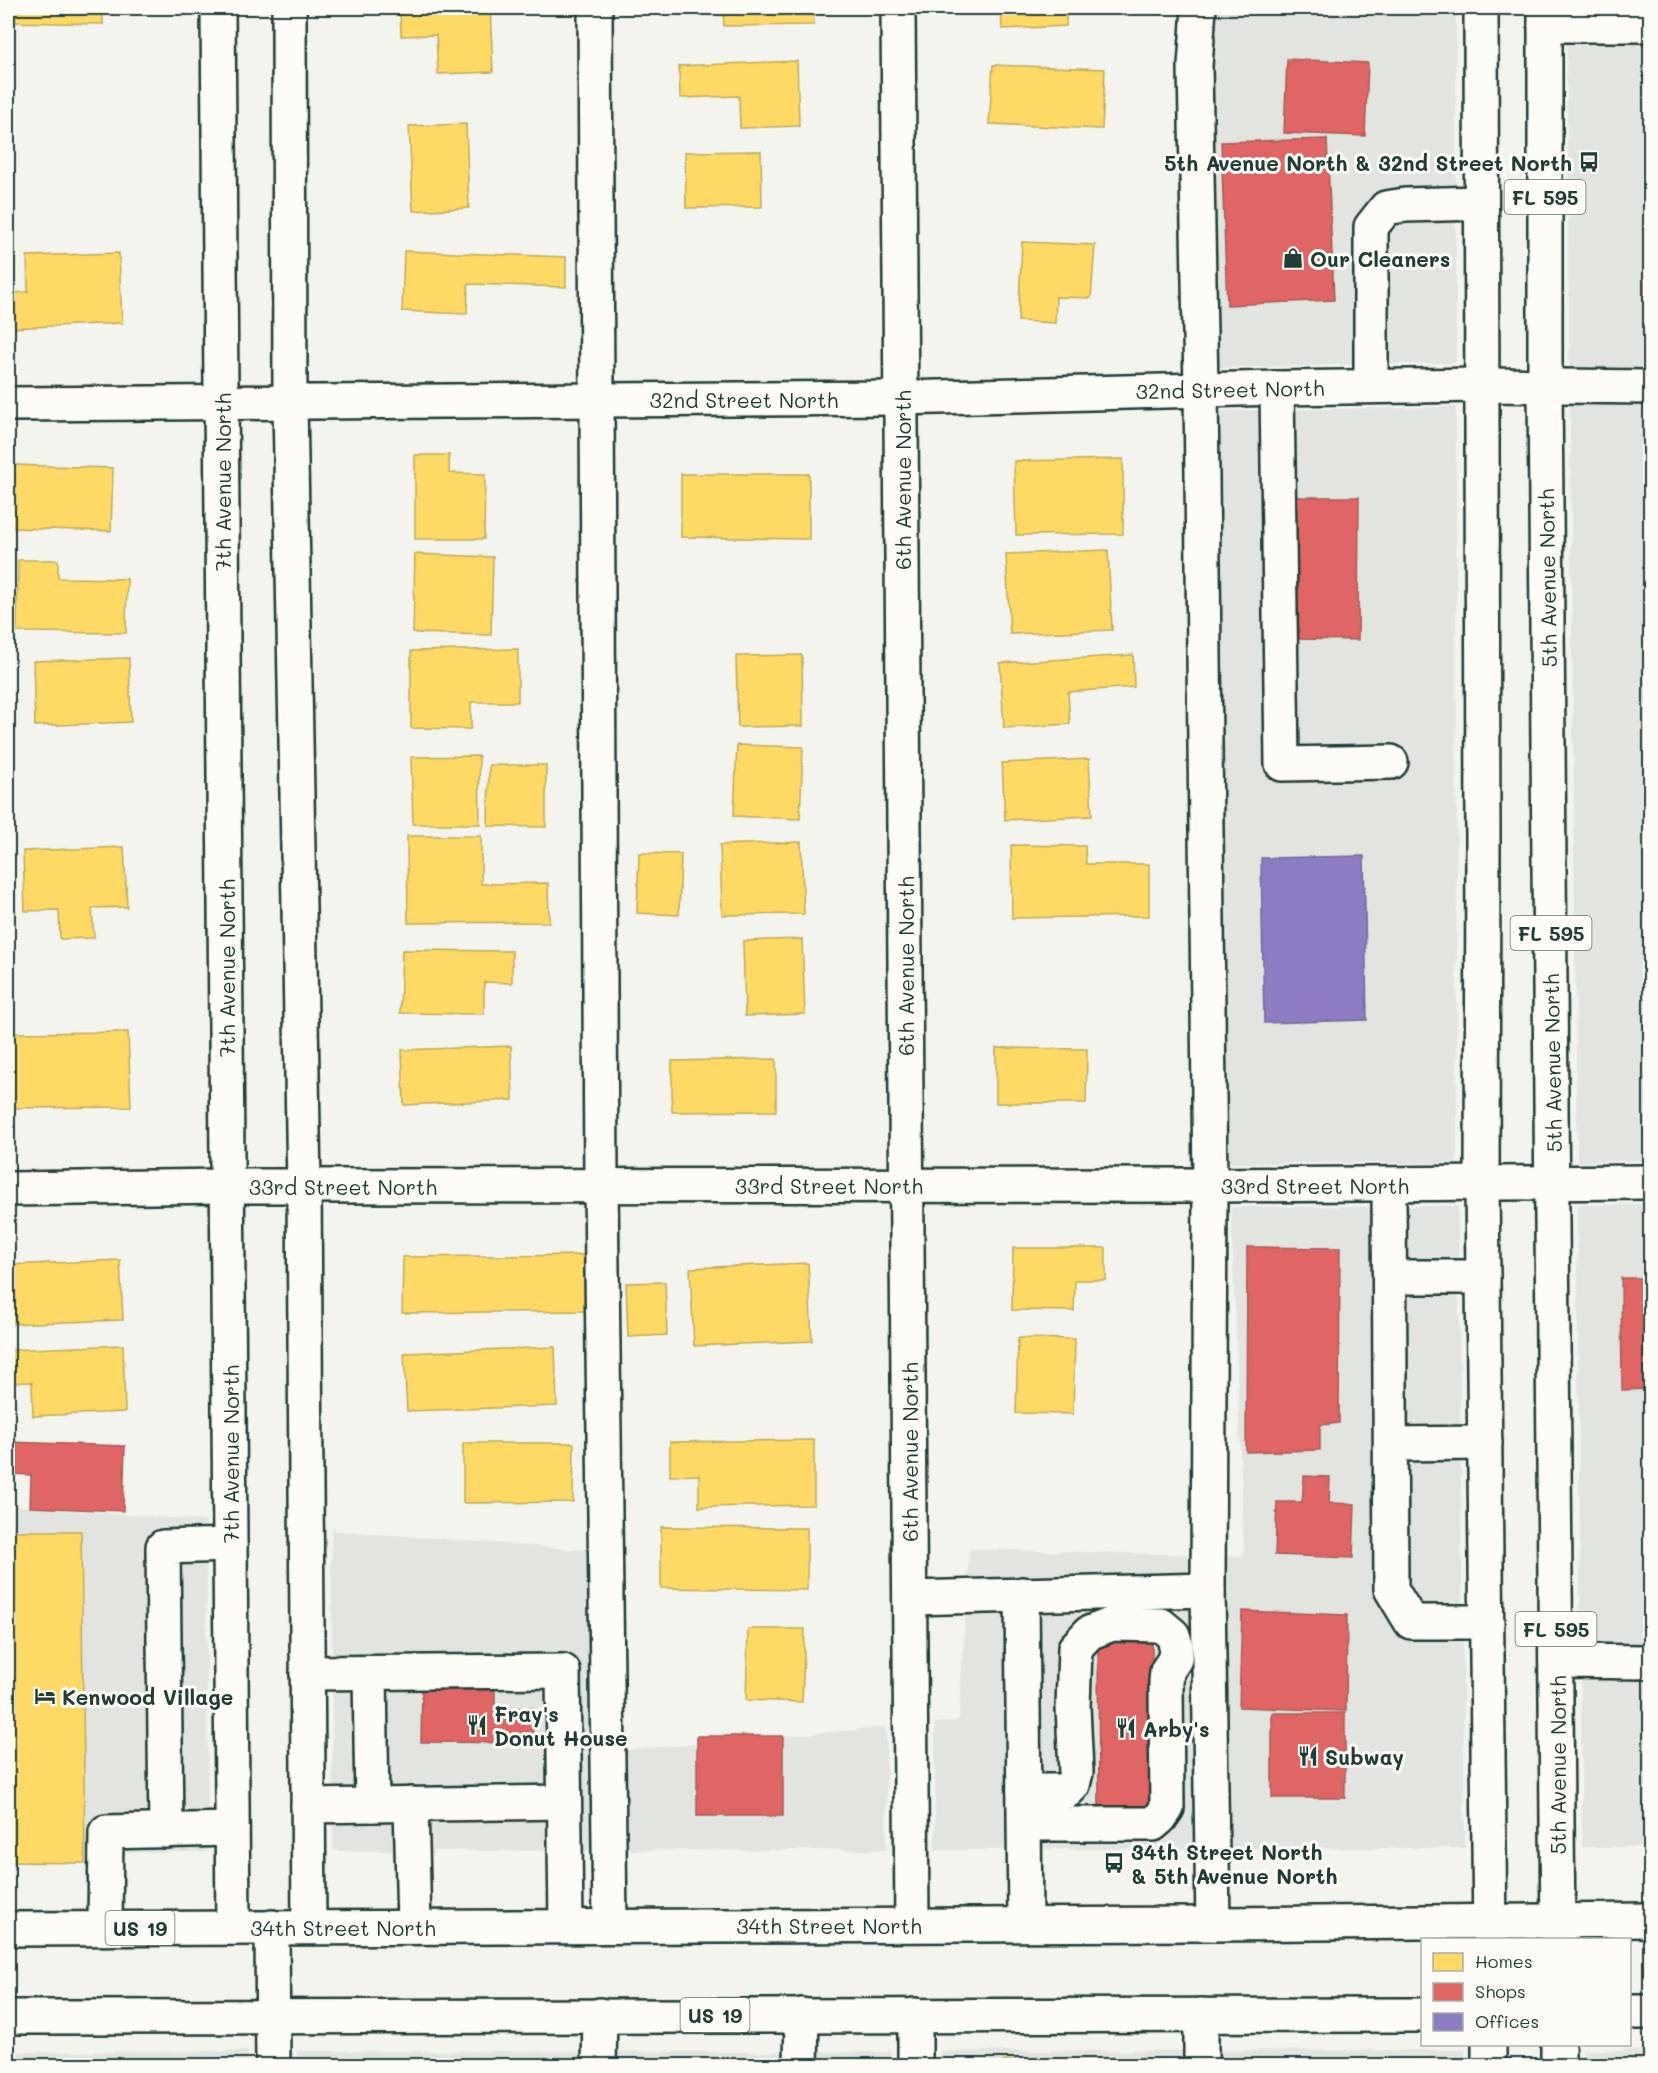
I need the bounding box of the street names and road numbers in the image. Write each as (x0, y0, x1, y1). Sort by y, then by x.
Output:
road number: FL 595 (1504, 180, 1586, 214)
street label: 32nd Street North (1135, 374, 1325, 404)
street label: 32nd Street North (650, 386, 838, 413)
street label: 6th Avenue North (889, 390, 916, 570)
street label: 7th Avenue North (209, 393, 236, 571)
street label: 5th Avenue North (1532, 488, 1562, 668)
street label: 6th Avenue North (892, 876, 919, 1056)
street label: 7th Avenue North (213, 879, 240, 1057)
road number: FL 595 (1510, 916, 1592, 950)
street label: 5th Avenue North (1537, 973, 1567, 1153)
street label: 33rd Street North (735, 1172, 923, 1199)
street label: 33rd Street North (1221, 1172, 1409, 1199)
street label: 33rd Street North (249, 1173, 437, 1200)
street label: 6th Avenue North (896, 1362, 923, 1542)
street label: 7th Avenue North (217, 1365, 244, 1543)
road number: FL 595 (1516, 1612, 1596, 1646)
street label: 5th Avenue North (1544, 1675, 1571, 1855)
road number: US 19 (106, 1911, 174, 1945)
street label: 34th Street North (736, 1912, 922, 1939)
street label: 34th Street North (250, 1914, 436, 1941)
road number: US 19 (680, 1998, 750, 2032)

